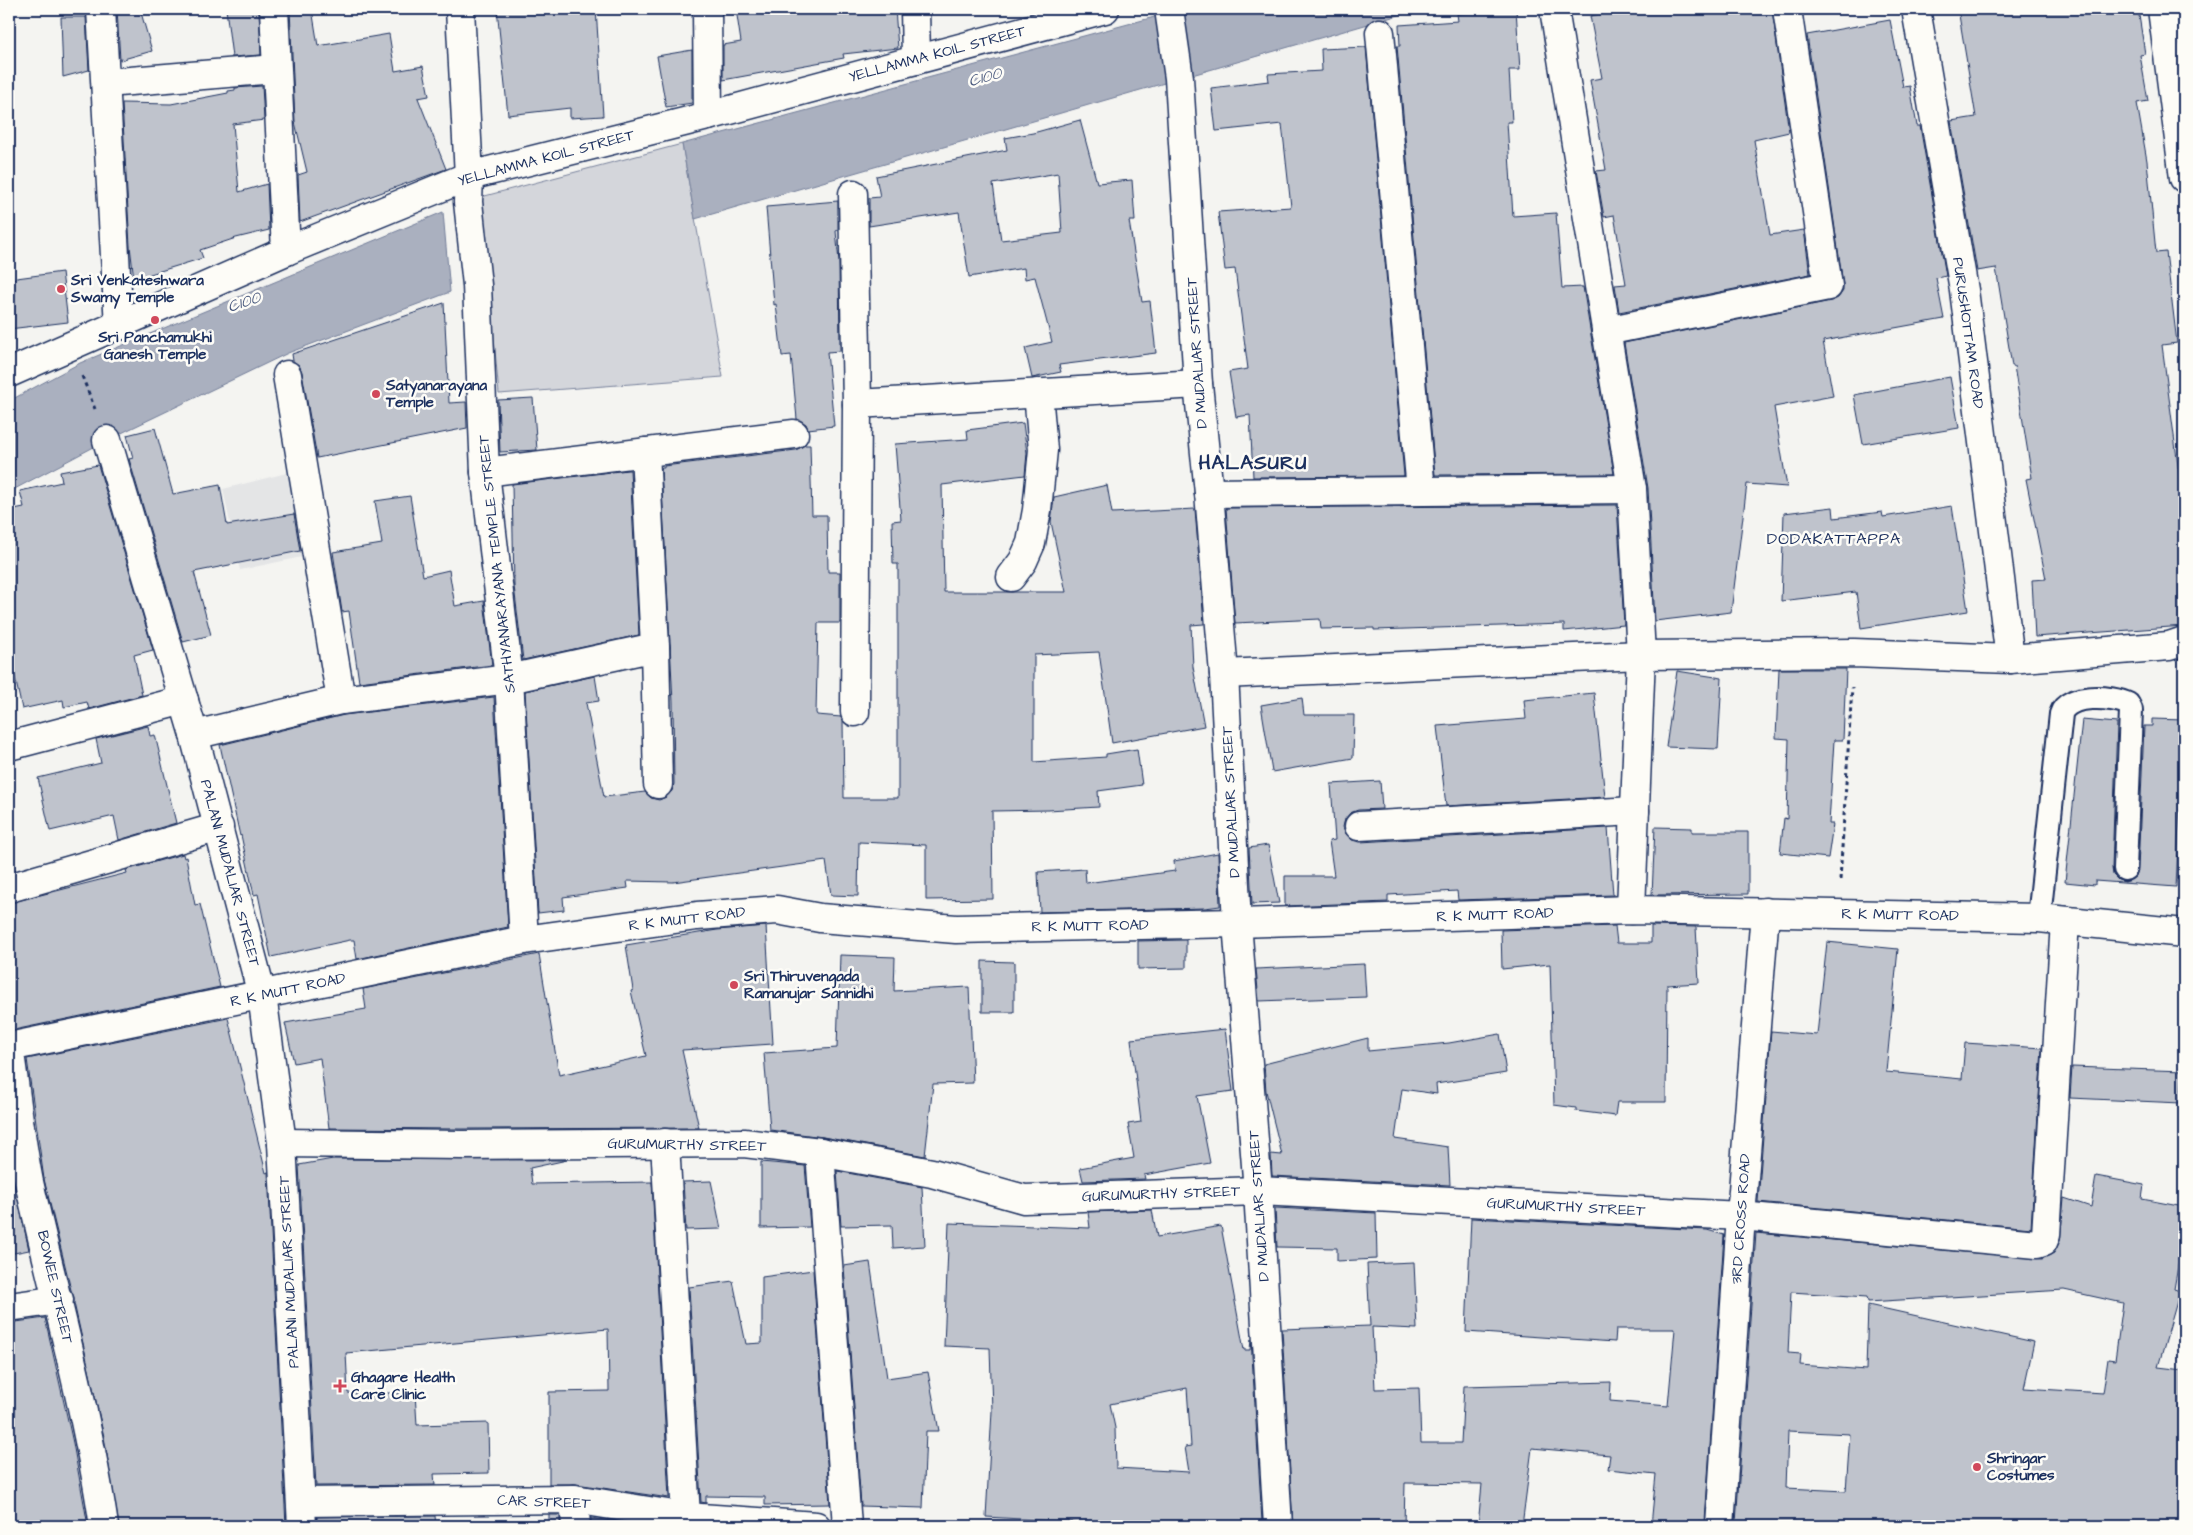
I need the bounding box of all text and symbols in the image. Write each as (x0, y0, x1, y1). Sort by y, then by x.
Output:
street label: YELLAMMA KOIL STREET (846, 20, 1028, 88)
water label: C100 (966, 61, 1006, 92)
street label: YELLAMMA KOIL STREET (455, 124, 637, 192)
street label: PURUSHOTTAM ROAD (1947, 256, 1989, 410)
place label: Sri Venkateshwara Swamy Temple (70, 270, 204, 309)
street label: D MUDALIAR STREET (1181, 276, 1213, 429)
marker: Sri Venkateshwara Swamy Temple (55, 283, 67, 295)
water label: C100 (225, 286, 265, 318)
marker: Sri Panchamukhi Ganesh Temple (149, 314, 161, 326)
place label: Sri Panchamukhi Ganesh Temple (97, 327, 213, 365)
place label: Satyanarayana Temple (385, 375, 488, 413)
marker: Satyanarayana Temple (370, 388, 382, 400)
street label: SATHYANARAYANA TEMPLE STREET (473, 433, 521, 694)
district label: HALASURU (1198, 449, 1308, 477)
district label: DODAKATTAPPA (1767, 528, 1901, 550)
street label: D MUDALIAR STREET (1217, 725, 1245, 878)
street label: PALANI MUDALIAR STREET (195, 777, 265, 969)
street label: R K MUTT ROAD (627, 901, 747, 937)
street label: R K MUTT ROAD (1436, 902, 1554, 928)
street label: R K MUTT ROAD (1841, 903, 1959, 927)
street label: R K MUTT ROAD (1031, 914, 1149, 938)
place label: Sri Thiruvengada Ramanujar Sannidhi (743, 966, 874, 1004)
street label: R K MUTT ROAD (228, 967, 348, 1012)
marker: Sri Thiruvengada Ramanujar Sannidhi (728, 979, 740, 991)
street label: D MUDALIAR STREET (1243, 1129, 1275, 1282)
street label: GURUMURTHY STREET (607, 1133, 767, 1157)
street label: 3RD CROSS ROAD (1726, 1153, 1756, 1285)
street label: PALANI MUDALIAR STREET (273, 1175, 305, 1369)
street label: GURUMURTHY STREET (1081, 1181, 1241, 1207)
street label: GURUMURTHY STREET (1486, 1192, 1646, 1222)
street label: BOWEE STREET (32, 1228, 78, 1346)
place label: Ghagare Health Care Clinic (351, 1367, 455, 1405)
marker: Ghagare Health Care Clinic (333, 1379, 347, 1393)
place label: Shringar Costumes (1986, 1448, 2055, 1486)
marker: Shringar Costumes (1971, 1461, 1983, 1473)
street label: CAR STREET (497, 1490, 592, 1514)

